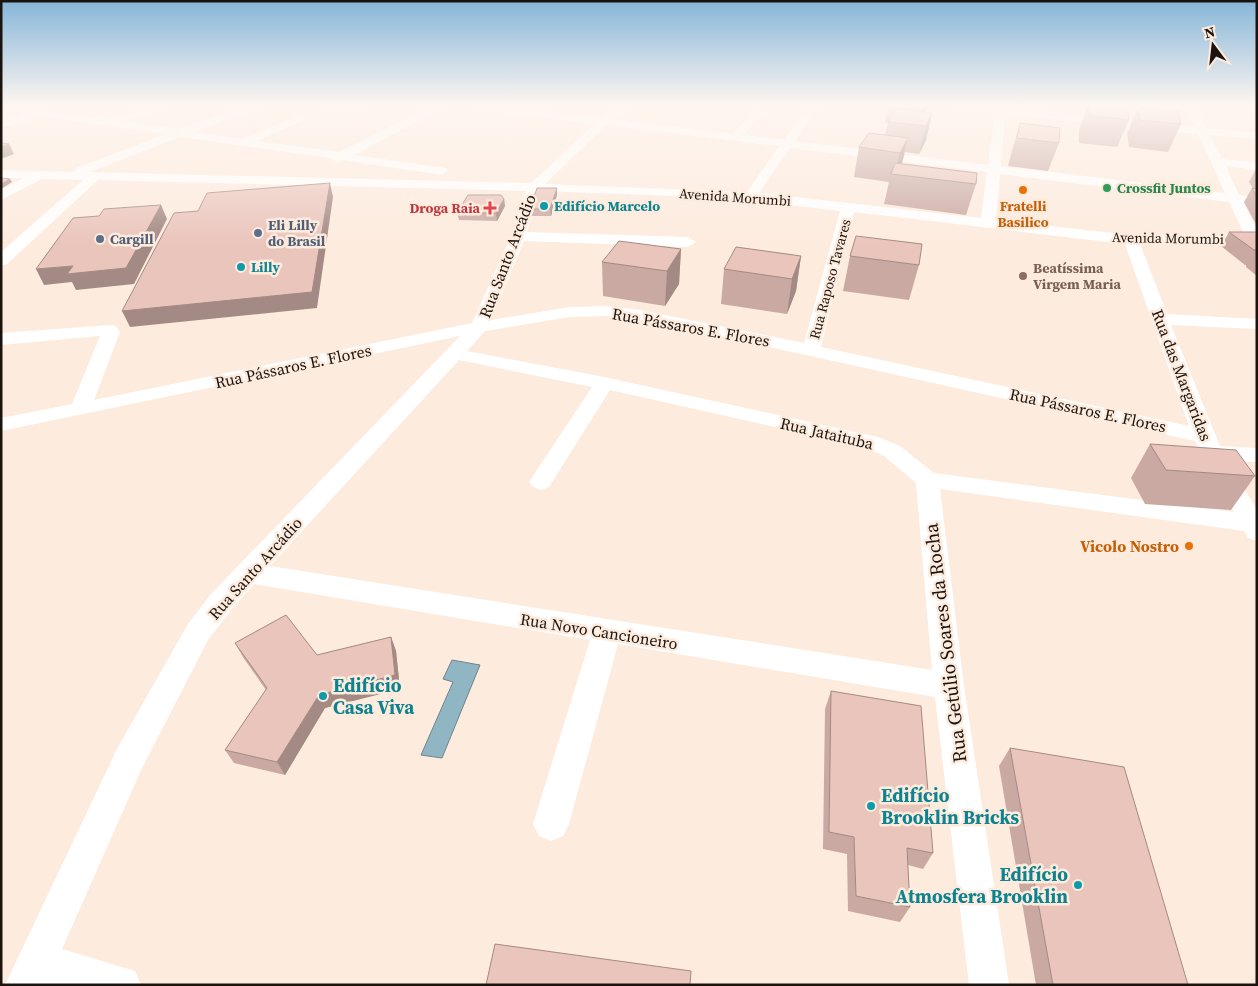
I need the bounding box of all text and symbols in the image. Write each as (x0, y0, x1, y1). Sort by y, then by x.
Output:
north arrow (1188, 20, 1238, 70)
text: N (1202, 21, 1217, 43)
place label: Crossfit Juntos (1117, 178, 1211, 198)
marker: Crossfit Juntos (1101, 182, 1113, 194)
street label: Avenida Morumbi (678, 183, 792, 211)
marker: Fratelli Basilico (1017, 184, 1029, 196)
street label: Rua Santo Arcádio (473, 191, 541, 321)
place label: Edifício Marcelo (554, 196, 660, 216)
place label: Fratelli Basilico (997, 196, 1049, 232)
place label: Droga Raia (409, 198, 481, 218)
marker: Edifício Marcelo (538, 200, 550, 212)
marker: Droga Raia (484, 202, 496, 214)
place label: Eli Lilly do Brasil (268, 215, 326, 251)
street label: Rua Raposo Tavares (804, 217, 856, 341)
marker: Eli Lilly do Brasil (252, 227, 264, 239)
street label: Avenida Morumbi (1112, 227, 1224, 249)
place label: Cargill (110, 229, 154, 249)
marker: Cargill (94, 233, 106, 245)
place label: Lilly (251, 257, 280, 277)
place label: Beatíssima Virgem Maria (1033, 258, 1121, 294)
marker: Lilly (235, 261, 247, 273)
marker: Beatíssima Virgem Maria (1017, 270, 1029, 282)
street label: Rua Pássaros E. Flores (610, 302, 772, 352)
street label: Rua das Margaridas (1147, 306, 1217, 444)
street label: Rua Pássaros E. Flores (213, 339, 373, 393)
street label: Rua Pássaros E. Flores (1008, 383, 1168, 437)
street label: Rua Jataituba (778, 412, 877, 455)
street label: Rua Santo Arcádio (203, 512, 307, 624)
street label: Rua Getúlio Soares da Rocha (917, 522, 973, 764)
place label: Vicolo Nostro (1080, 535, 1179, 557)
marker: Vicolo Nostro (1183, 540, 1195, 552)
street label: Rua Novo Cancioneiro (519, 608, 680, 654)
place label: Edifício Casa Viva (333, 672, 415, 720)
marker: Edifício Casa Viva (317, 690, 329, 702)
place label: Edifício Brooklin Bricks (881, 782, 1019, 830)
marker: Edifício Brooklin Bricks (865, 800, 877, 812)
place label: Edifício Atmosfera Brooklin (896, 861, 1068, 909)
marker: Edifício Atmosfera Brooklin (1072, 879, 1084, 891)

